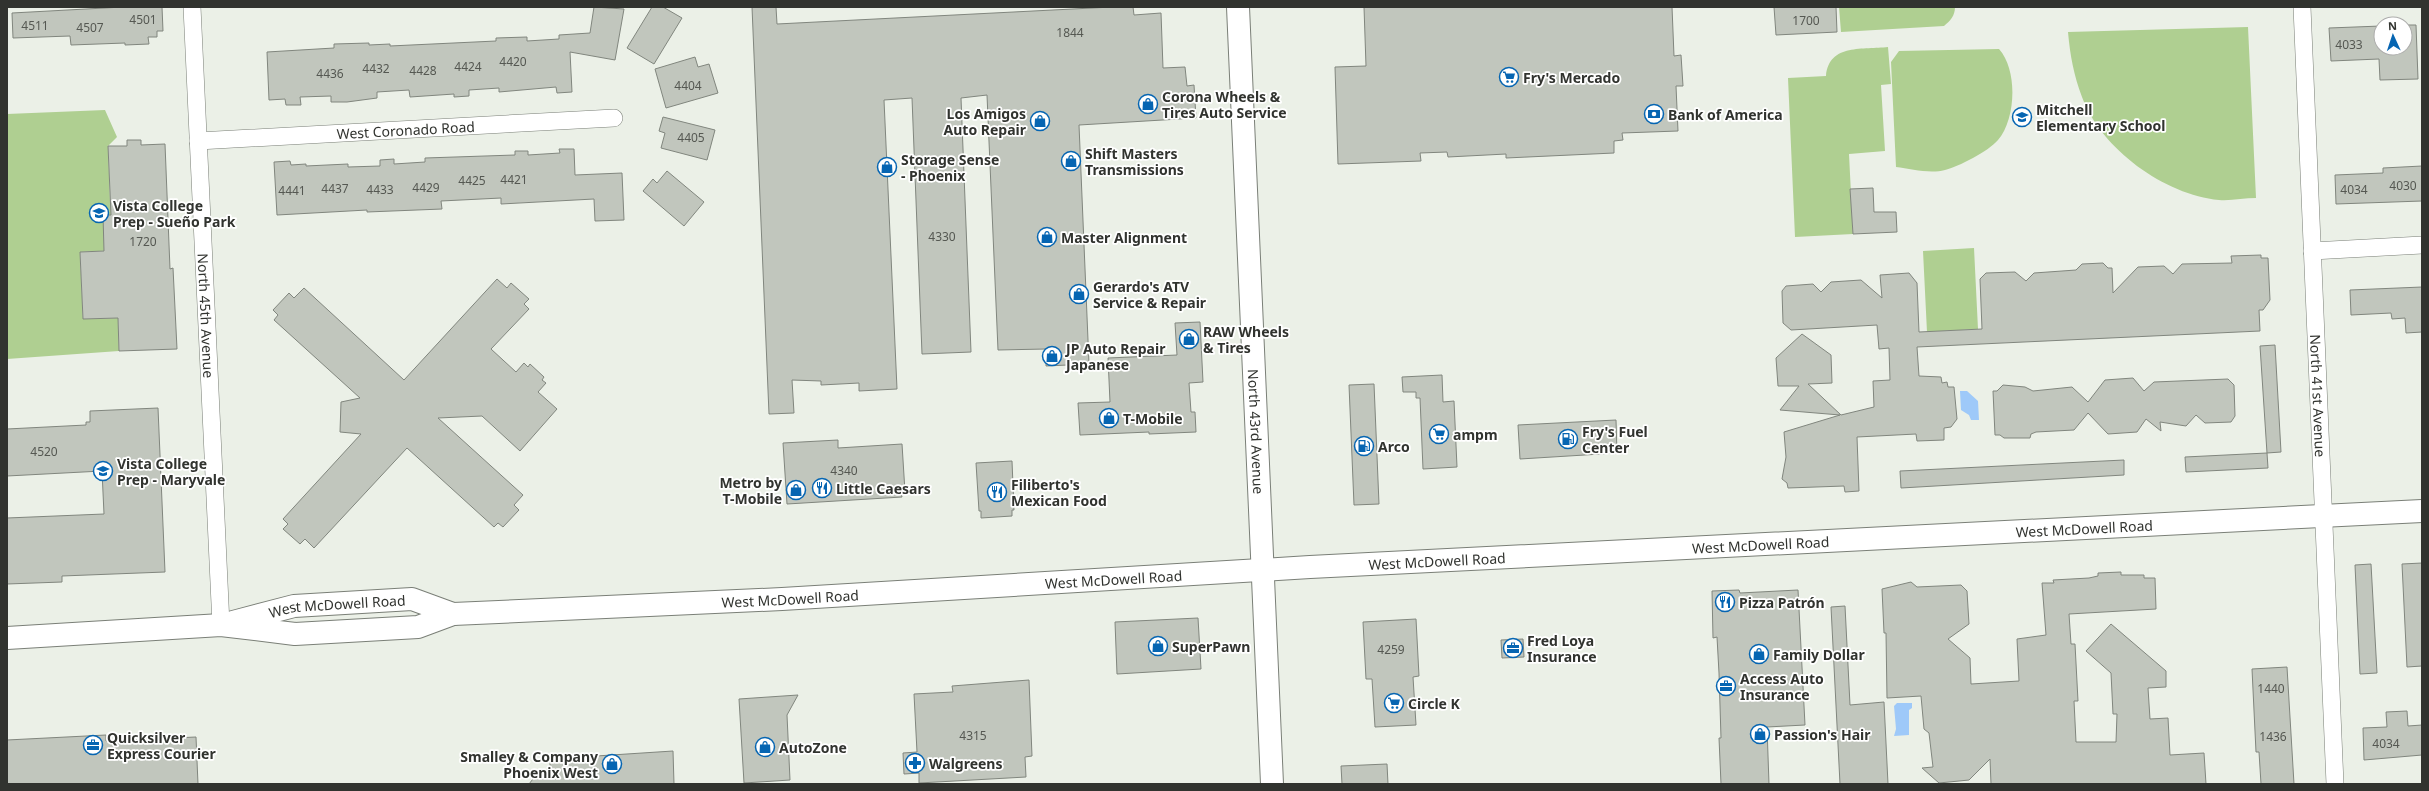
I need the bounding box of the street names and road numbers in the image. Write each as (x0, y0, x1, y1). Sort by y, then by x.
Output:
street label: West Coronado Road (336, 116, 475, 143)
street label: North 45th Avenue (194, 253, 219, 379)
street label: North 41st Avenue (2306, 334, 2331, 458)
street label: North 43rd Avenue (1244, 369, 1269, 495)
street label: West McDowell Road (2015, 515, 2153, 541)
street label: West McDowell Road (1692, 531, 1830, 557)
street label: West McDowell Road (1368, 548, 1506, 574)
street label: West McDowell Road (1044, 565, 1183, 593)
street label: West McDowell Road (721, 585, 859, 611)
street label: West McDowell Road (267, 590, 406, 622)

